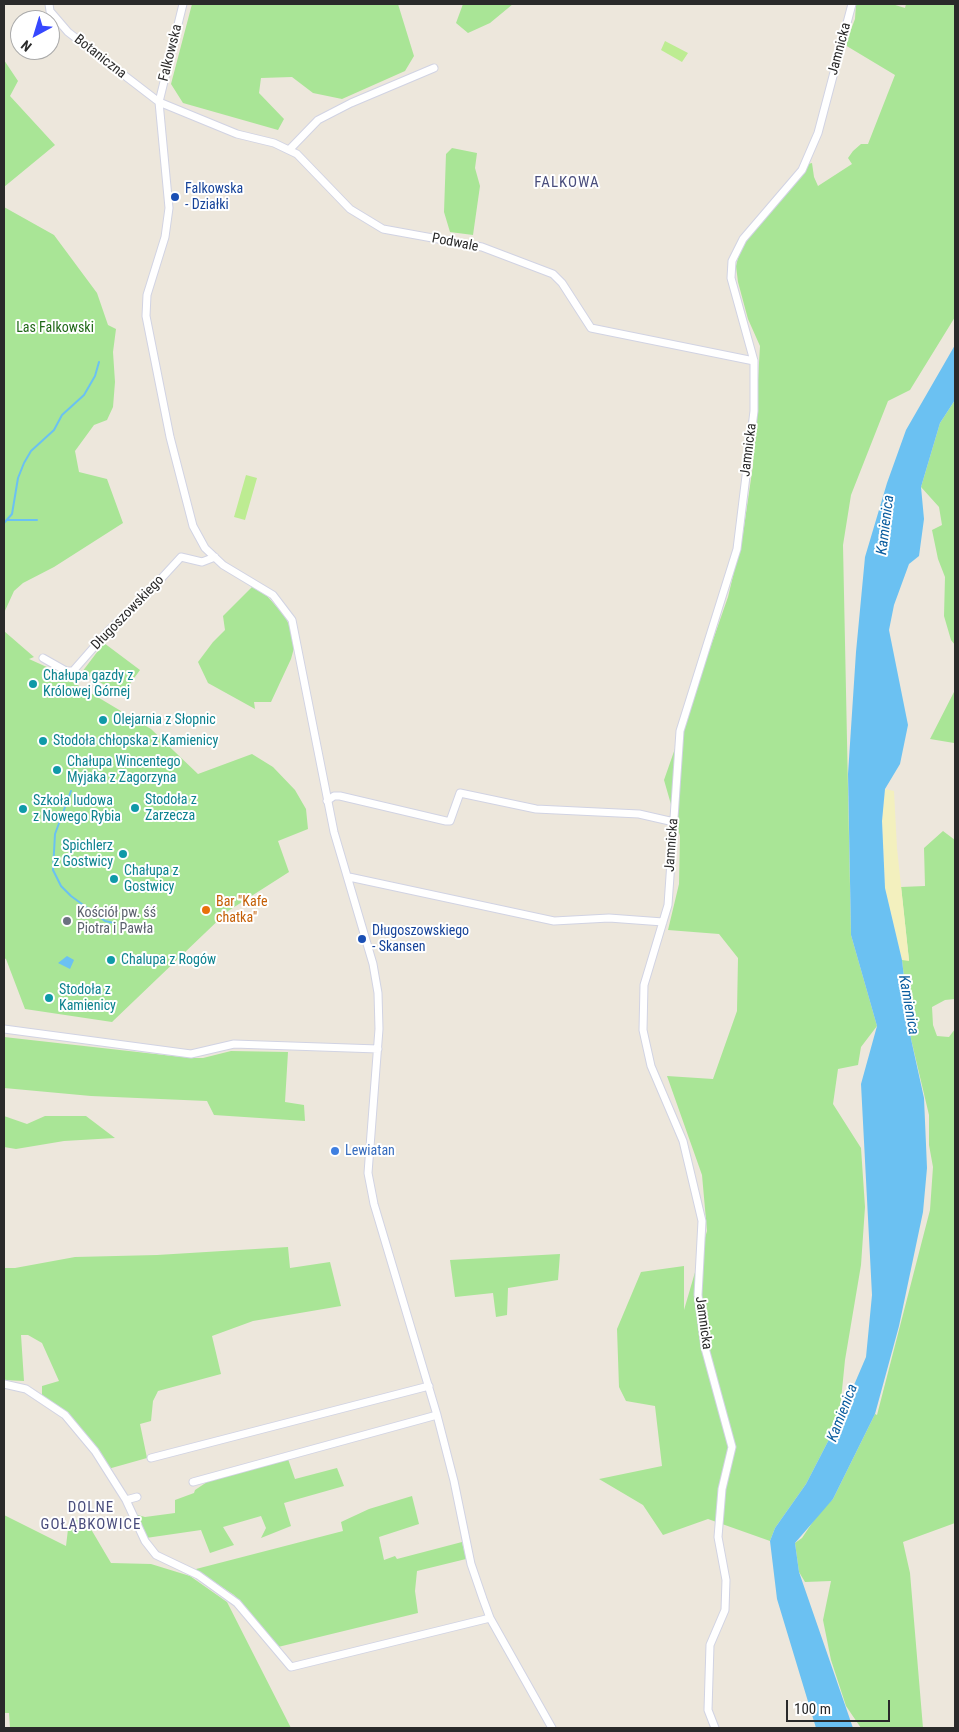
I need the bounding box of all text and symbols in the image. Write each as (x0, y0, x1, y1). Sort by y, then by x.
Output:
north arrow (10, 10, 60, 60)
street label: Jamnicka (825, 21, 855, 77)
street label: Falkowska (156, 23, 186, 83)
street label: Botaniczna (71, 31, 129, 83)
text: N (18, 37, 35, 55)
district label: FALKOWA (533, 174, 601, 192)
place label: Falkowska - Działki (185, 181, 243, 213)
marker: Falkowska - Działki (169, 191, 181, 203)
street label: Podwale (430, 230, 480, 256)
park label: Las Falkowski (16, 320, 94, 336)
street label: Jamnicka (737, 422, 761, 478)
water label: Kamienica (873, 494, 899, 556)
street label: Długoszowskiego (88, 572, 168, 654)
place label: Chałupa gazdy z Królowej Górnej (43, 668, 133, 700)
marker: Chałupa gazdy z Królowej Górnej (27, 678, 39, 690)
place label: Olejarnia z Słopnic (113, 712, 216, 728)
marker: Olejarnia z Słopnic (97, 714, 109, 726)
place label: Stodoła chłopska z Kamienicy (53, 733, 218, 749)
marker: Stodoła chłopska z Kamienicy (37, 735, 49, 747)
place label: Chałupa Wincentego Myjaka z Zagorzyna (67, 754, 181, 786)
marker: Chałupa Wincentego Myjaka z Zagorzyna (51, 764, 63, 776)
place label: Stodoła z Zarzecza (145, 792, 197, 824)
place label: Szkoła ludowa z Nowego Rybia (33, 793, 121, 826)
marker: Stodoła z Zarzecza (129, 802, 141, 814)
marker: Szkoła ludowa z Nowego Rybia (17, 803, 29, 815)
street label: Jamnicka (662, 818, 682, 872)
place label: Spichlerz z Gostwicy (53, 838, 113, 870)
marker: Spichlerz z Gostwicy (117, 848, 129, 860)
place label: Chałupa z Gostwicy (124, 863, 179, 896)
marker: Chałupa z Gostwicy (108, 873, 120, 885)
place label: Bar "Kafe chatka" (216, 894, 267, 926)
marker: Bar "Kafe chatka" (200, 904, 212, 916)
place label: Kościół pw. śś Piotra i Pawła (77, 905, 156, 938)
marker: Kościół pw. śś Piotra i Pawła (61, 915, 73, 927)
place label: Długoszowskiego - Skansen (372, 923, 469, 956)
marker: Długoszowskiego - Skansen (356, 933, 368, 945)
place label: Chalupa z Rogów (121, 952, 216, 968)
marker: Chalupa z Rogów (105, 954, 117, 966)
water label: Kamienica (894, 974, 922, 1036)
place label: Stodoła z Kamienicy (59, 982, 116, 1014)
marker: Stodoła z Kamienicy (43, 992, 55, 1004)
place label: Lewiatan (345, 1143, 395, 1159)
marker: Lewiatan (329, 1145, 341, 1157)
street label: Jamnicka (691, 1295, 715, 1351)
water label: Kamienica (824, 1382, 862, 1444)
district label: DOLNE GOŁĄBKOWICE (39, 1499, 143, 1534)
scale bar (789, 1690, 893, 1722)
text: 100 m (794, 1700, 831, 1718)

